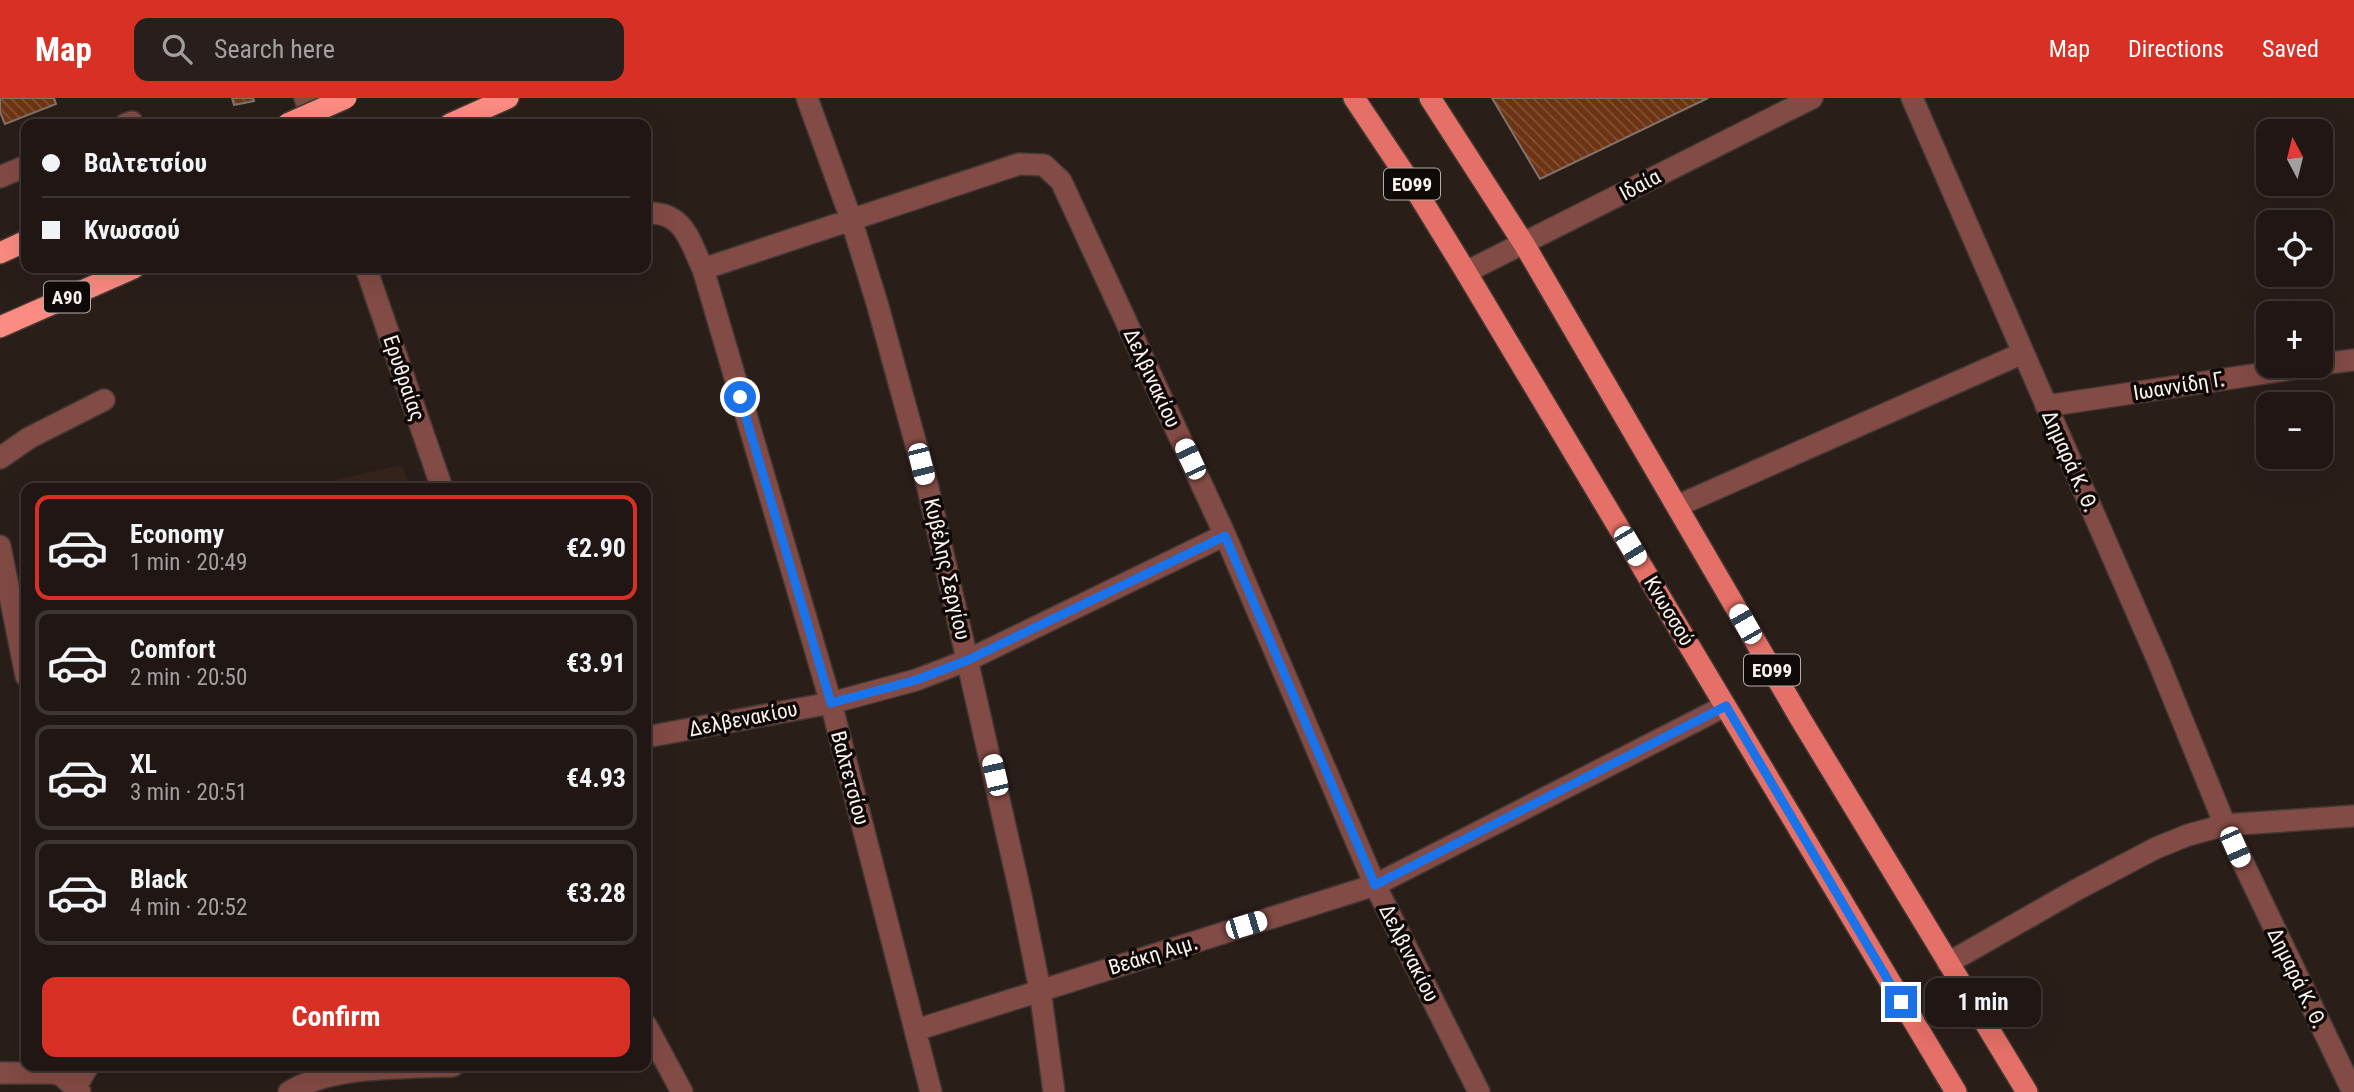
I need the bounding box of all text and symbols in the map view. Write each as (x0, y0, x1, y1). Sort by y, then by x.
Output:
search box (134, 18, 624, 81)
text: Map (35, 30, 92, 69)
icon: search (158, 30, 196, 68)
text: Search here (214, 34, 335, 64)
text: Map (2049, 35, 2090, 63)
text: Directions (2128, 35, 2224, 63)
text: Saved (2262, 35, 2319, 63)
north arrow (2256, 119, 2333, 196)
map controls (2256, 119, 2333, 469)
text: Βαλτετσίου (84, 148, 207, 178)
street label: Ιδαία (1615, 164, 1665, 206)
road number: ΕΟ99 (1384, 169, 1440, 200)
button: locate (2256, 210, 2333, 287)
text: Κνωσσού (84, 215, 180, 245)
road number: Α90 (44, 281, 90, 312)
button: + (2256, 301, 2333, 378)
street label: Δελβινακίου (1119, 325, 1185, 431)
street label: Ερυθραίας (378, 332, 430, 424)
street label: Ιωαννίδη Γ. (2131, 367, 2227, 405)
route start (724, 381, 756, 413)
button: − (2256, 392, 2333, 469)
street label: Δημαρά Κ. Θ. (2037, 406, 2103, 516)
car (1172, 436, 1209, 482)
car (906, 441, 937, 487)
street label: Κυβέλης Σεργίου (919, 496, 975, 642)
icon: car (46, 516, 109, 579)
text: Economy (130, 519, 224, 549)
car (1611, 523, 1650, 569)
text: €2.90 (566, 533, 626, 563)
text: 1 min · 20:49 (130, 549, 247, 576)
street label: Κνωσσού (1639, 572, 1699, 650)
car (1726, 601, 1765, 647)
icon: car (46, 631, 109, 694)
text: Comfort (130, 634, 216, 664)
text: €3.91 (566, 648, 626, 678)
road number: ΕΟ99 (1744, 654, 1800, 685)
text: 2 min · 20:50 (130, 664, 247, 691)
street label: Δελβενακίου (687, 697, 799, 741)
street label: Βαλτετσίου (826, 728, 874, 828)
icon: car (46, 746, 109, 809)
text: XL (130, 749, 157, 779)
car (981, 752, 1010, 798)
text: €4.93 (566, 763, 626, 793)
text: 3 min · 20:51 (130, 779, 247, 806)
car (2217, 824, 2254, 870)
icon: car (46, 861, 109, 924)
text: Black (130, 864, 188, 894)
text: €3.28 (566, 878, 626, 908)
text: 4 min · 20:52 (130, 894, 247, 921)
street label: Δελβινακίου (1374, 900, 1444, 1006)
car (1223, 909, 1270, 941)
street label: Δημαρά Κ. Θ. (2262, 924, 2332, 1032)
street label: Βεάκη Αιμ. (1106, 930, 1200, 980)
button: Confirm (42, 977, 630, 1057)
callout: 1 min (1926, 978, 2041, 1026)
route end (1885, 986, 1917, 1018)
text: 1 min (1957, 989, 2009, 1016)

